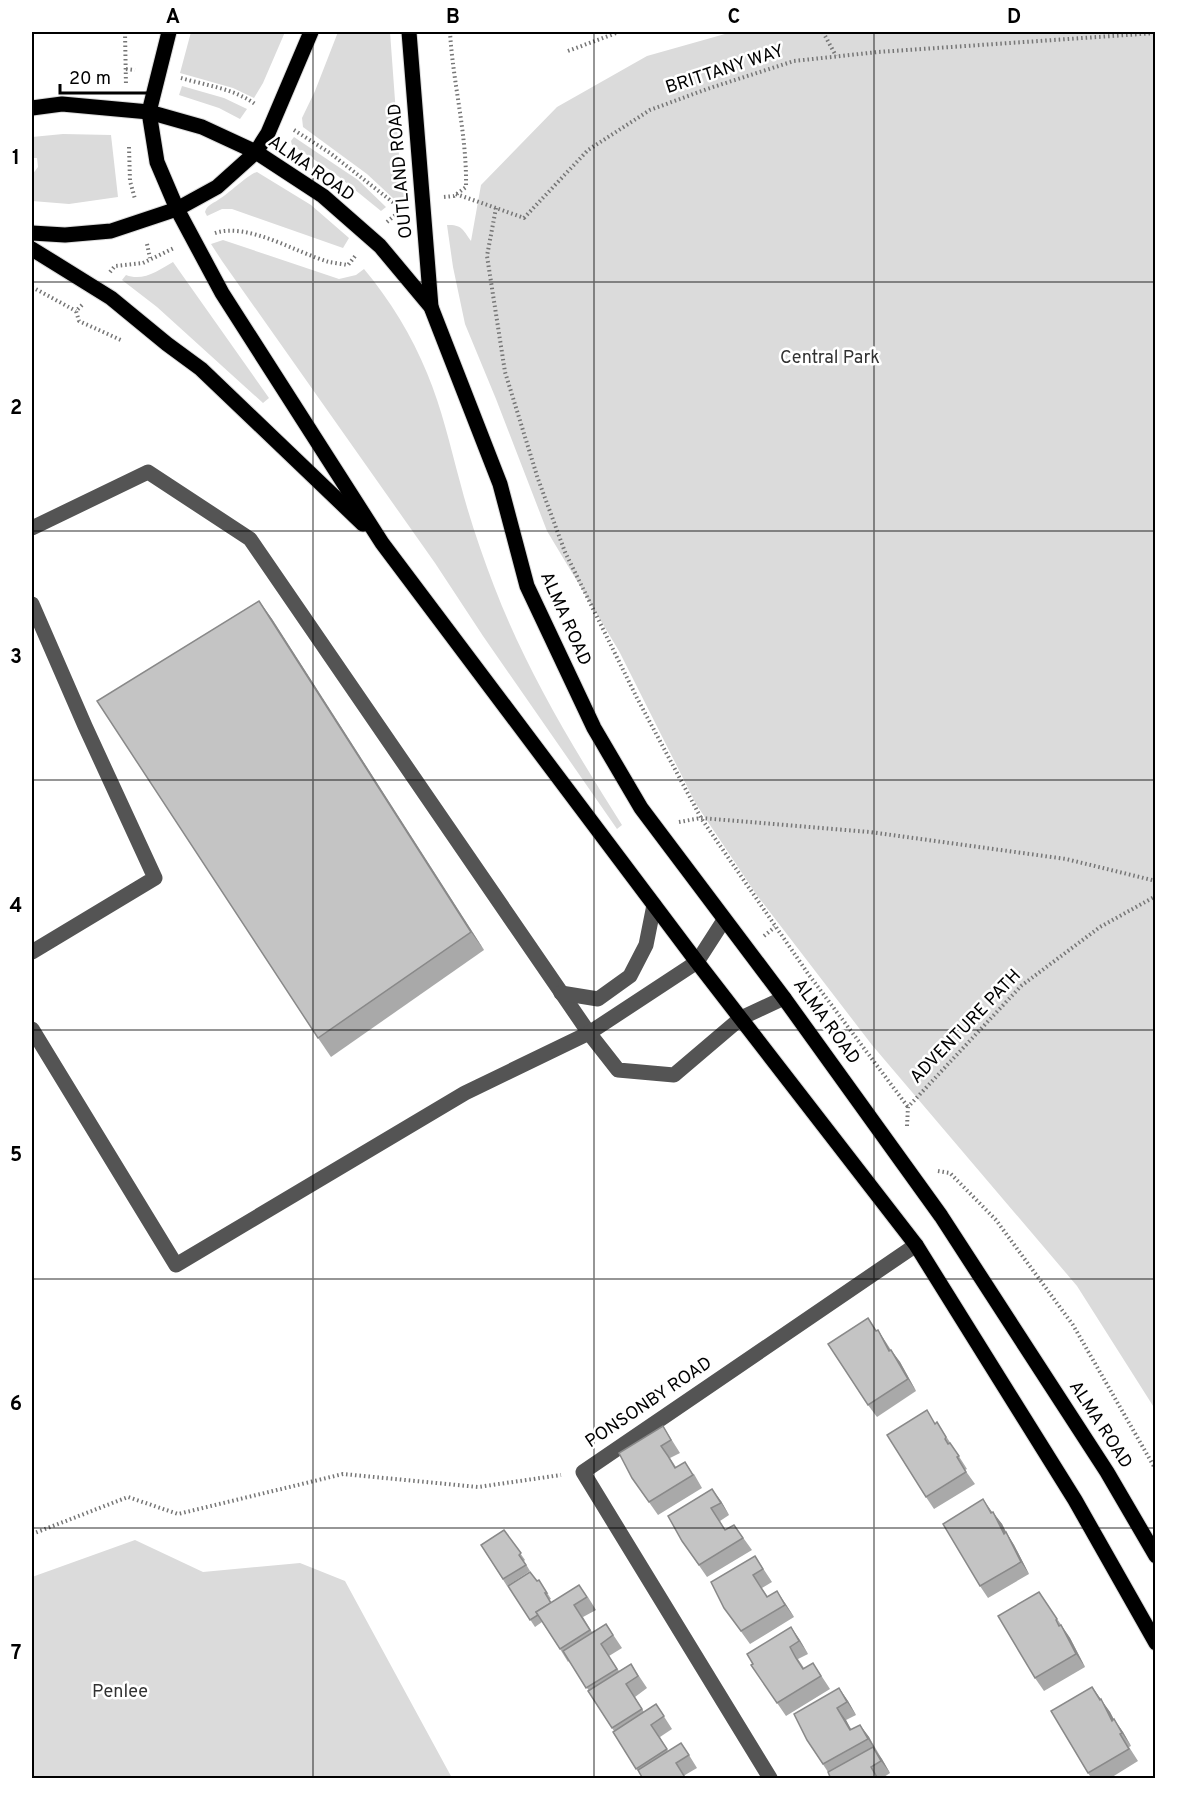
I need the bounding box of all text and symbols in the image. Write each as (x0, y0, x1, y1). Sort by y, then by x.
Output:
text: A (166, 5, 180, 31)
text: B (446, 5, 460, 31)
text: C (728, 5, 740, 31)
text: D (1007, 5, 1021, 31)
street label: BRITTANY WAY (663, 40, 787, 100)
scale bar (60, 57, 153, 95)
text: 20 m (69, 68, 111, 91)
street label: OUTLAND ROAD (384, 102, 418, 240)
street label: ALMA ROAD (263, 131, 359, 207)
text: 1 (12, 146, 20, 172)
park label: Central Park (780, 347, 880, 370)
text: 2 (10, 396, 22, 422)
street label: ALMA ROAD (534, 569, 596, 669)
text: 3 (10, 645, 22, 671)
text: 4 (10, 894, 22, 920)
street label: ADVENTURE PATH (905, 965, 1027, 1089)
street label: ALMA ROAD (787, 975, 865, 1069)
text: 5 (10, 1143, 22, 1169)
street label: PONSONBY ROAD (581, 1352, 717, 1454)
street label: ALMA ROAD (1063, 1377, 1137, 1473)
text: 6 (10, 1392, 22, 1418)
text: 7 (11, 1641, 21, 1667)
park label: Penlee (92, 1681, 148, 1704)

